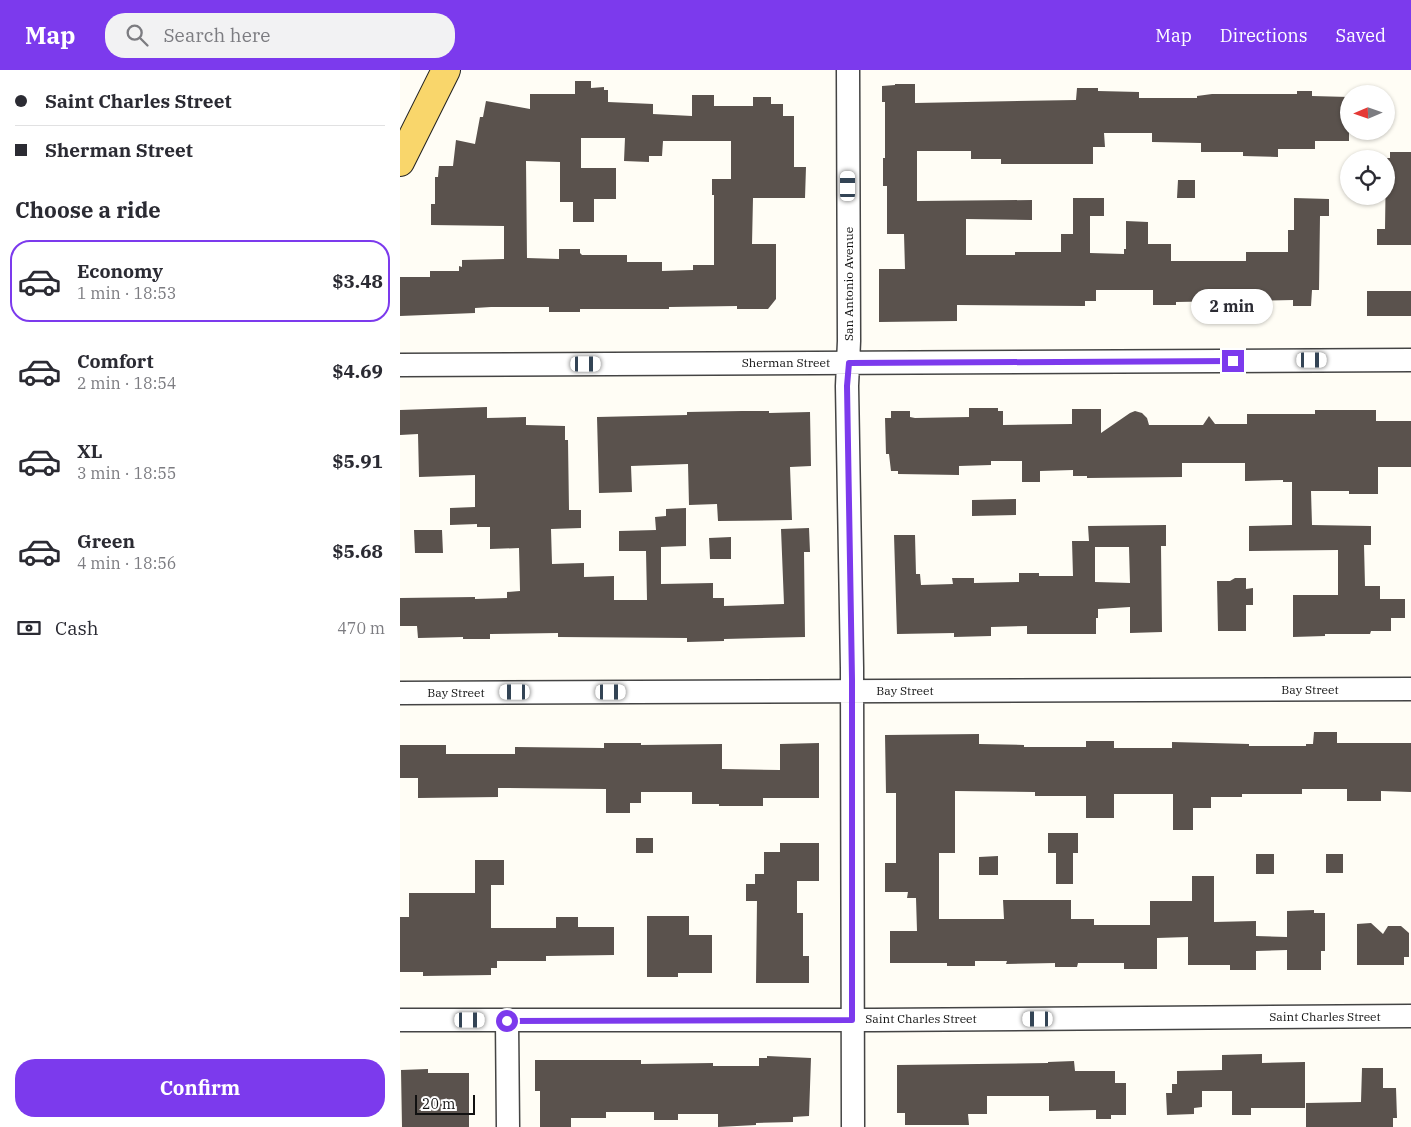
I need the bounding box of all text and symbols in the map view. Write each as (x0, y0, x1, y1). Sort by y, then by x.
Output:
search box (105, 13, 455, 58)
text: Map (25, 19, 75, 51)
icon: search (123, 21, 151, 49)
text: Search here (163, 23, 270, 47)
text: Map (1155, 24, 1192, 47)
text: Directions (1220, 24, 1308, 47)
text: Saved (1336, 24, 1386, 47)
north arrow (1340, 85, 1395, 140)
map controls (1340, 85, 1395, 205)
text: Saint Charles Street (45, 89, 231, 113)
text: Sherman Street (45, 138, 193, 162)
button: locate (1340, 150, 1395, 205)
car (840, 171, 855, 201)
text: Choose a ride (15, 195, 161, 224)
street label: San Antonio Avenue (841, 227, 856, 341)
icon: car (17, 259, 62, 304)
text: Economy (77, 259, 163, 283)
text: $3.48 (332, 269, 383, 293)
text: 1 min · 18:53 (77, 283, 176, 303)
callout: 2 min (1192, 288, 1274, 324)
text: 2 min (1210, 296, 1254, 316)
icon: car (17, 349, 62, 394)
text: Comfort (77, 349, 154, 373)
route end (1222, 350, 1244, 372)
car (1297, 353, 1327, 368)
street label: Sherman Street (742, 355, 830, 370)
car (571, 357, 601, 372)
text: $4.69 (332, 359, 383, 383)
text: 2 min · 18:54 (77, 373, 176, 393)
icon: car (17, 439, 62, 484)
text: XL (77, 439, 103, 463)
text: $5.91 (332, 449, 383, 473)
text: 3 min · 18:55 (77, 463, 176, 483)
icon: car (17, 529, 62, 574)
text: Green (77, 529, 135, 553)
text: $5.68 (332, 539, 383, 563)
text: 4 min · 18:56 (77, 553, 176, 573)
icon: cash (15, 614, 43, 642)
text: Cash (55, 616, 99, 640)
text: 470 m (337, 618, 385, 638)
street label: Bay Street (1281, 682, 1339, 697)
street label: Bay Street (876, 683, 934, 698)
street label: Bay Street (427, 685, 485, 700)
car (500, 685, 530, 700)
car (596, 685, 626, 700)
street label: Saint Charles Street (1269, 1009, 1381, 1024)
route start (496, 1010, 518, 1032)
street label: Saint Charles Street (865, 1011, 977, 1026)
car (1023, 1012, 1053, 1027)
car (455, 1013, 485, 1028)
button: Confirm (15, 1059, 385, 1117)
scale bar (415, 1092, 475, 1115)
text: 20 m (422, 1095, 455, 1113)

